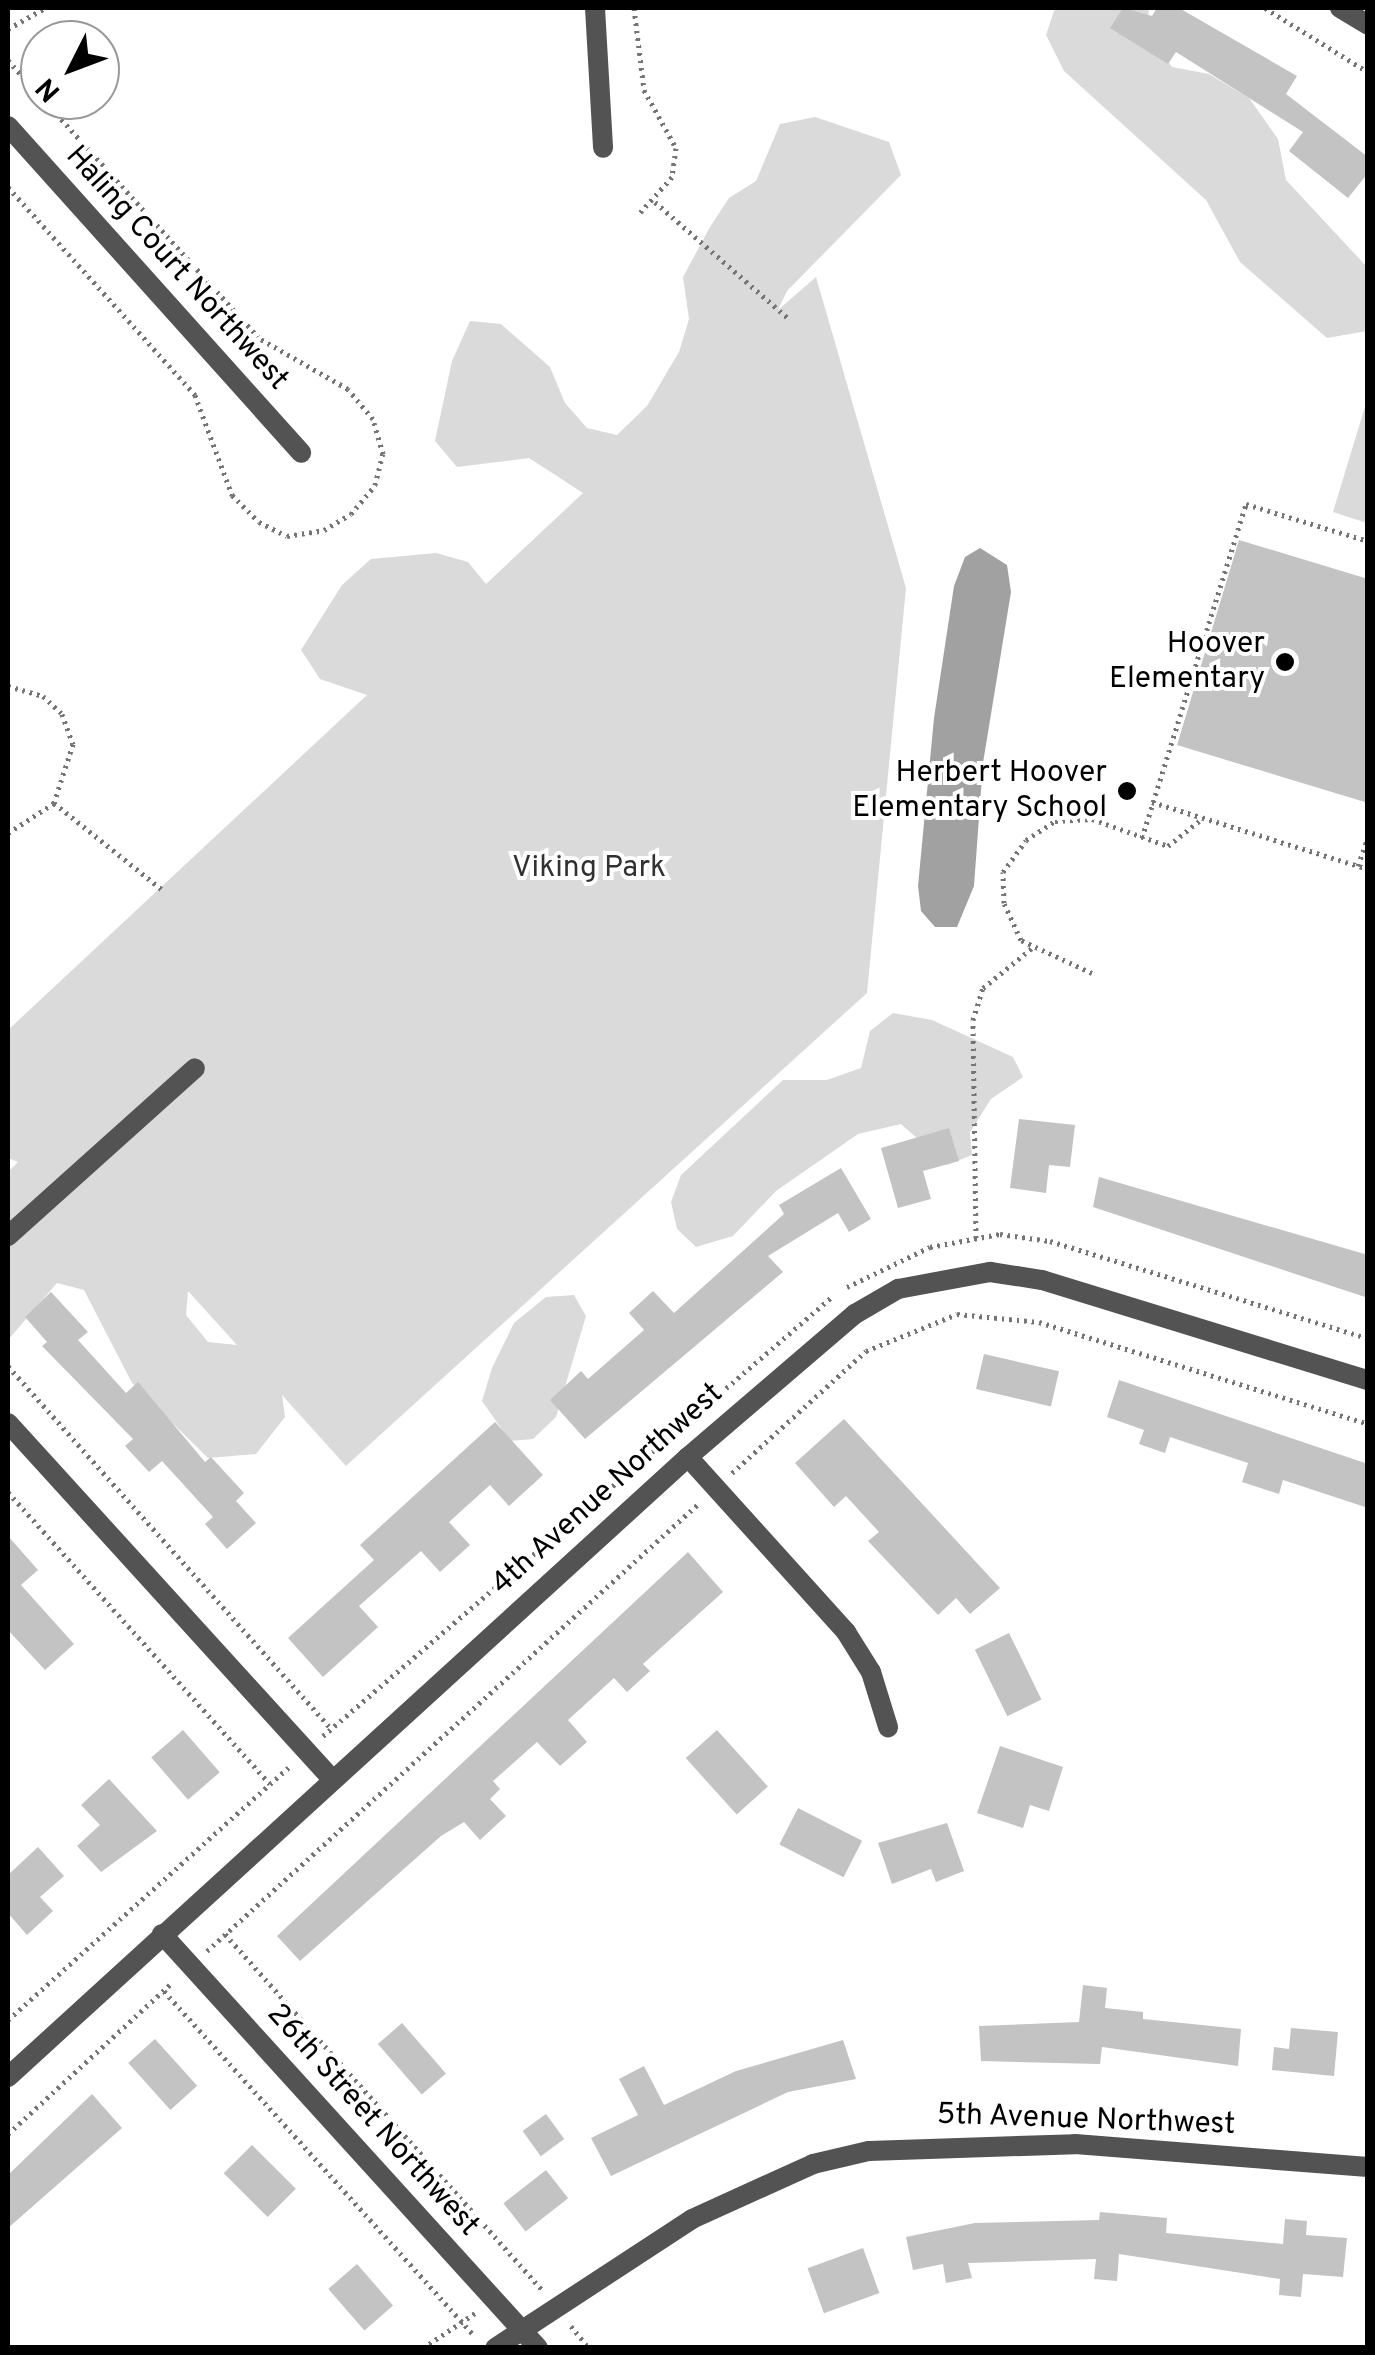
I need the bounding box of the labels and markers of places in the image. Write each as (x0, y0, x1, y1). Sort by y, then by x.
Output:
place label: Hoover Elementary (1109, 627, 1265, 698)
marker: Hoover Elementary (1274, 651, 1296, 673)
place label: Herbert Hoover Elementary School (852, 756, 1107, 826)
marker: Herbert Hoover Elementary School (1116, 780, 1138, 802)

